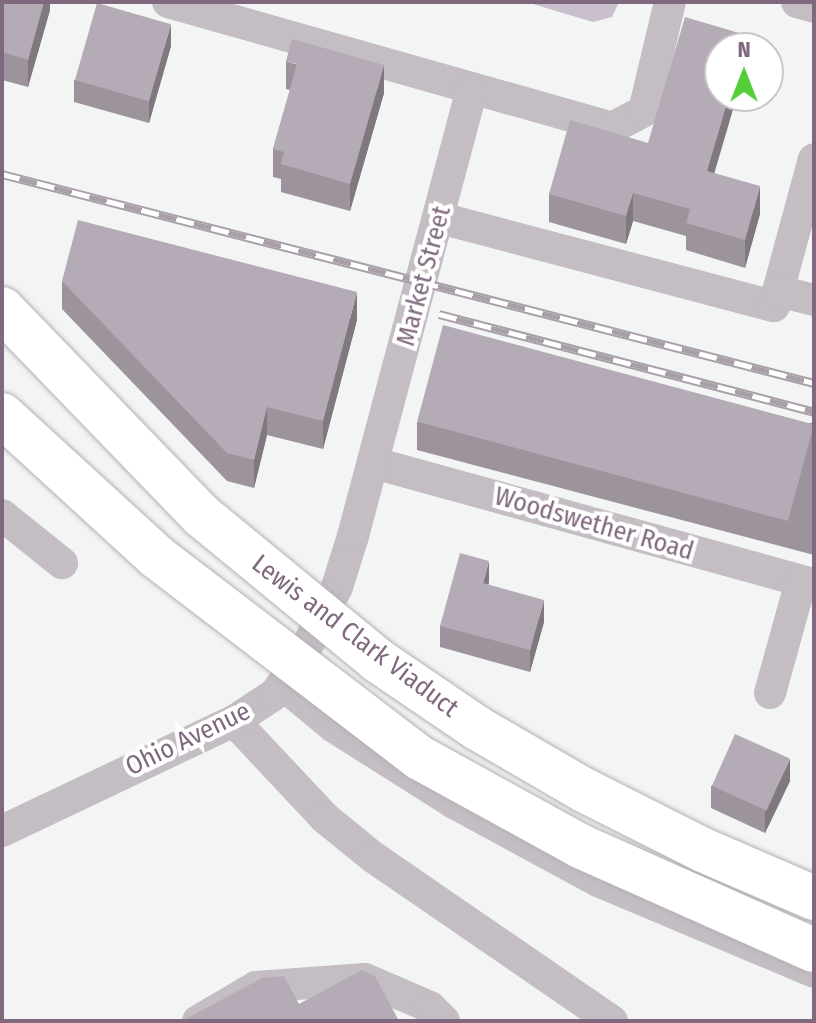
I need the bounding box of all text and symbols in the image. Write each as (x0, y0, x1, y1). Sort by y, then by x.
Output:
north arrow (704, 32, 784, 112)
text: N (737, 36, 751, 63)
street label: Market Street (390, 203, 458, 349)
street label: Woodswether Road (491, 481, 697, 567)
street label: Lewis and Clark Viaduct (246, 548, 464, 724)
street label: Ohio Avenue (121, 695, 255, 783)

